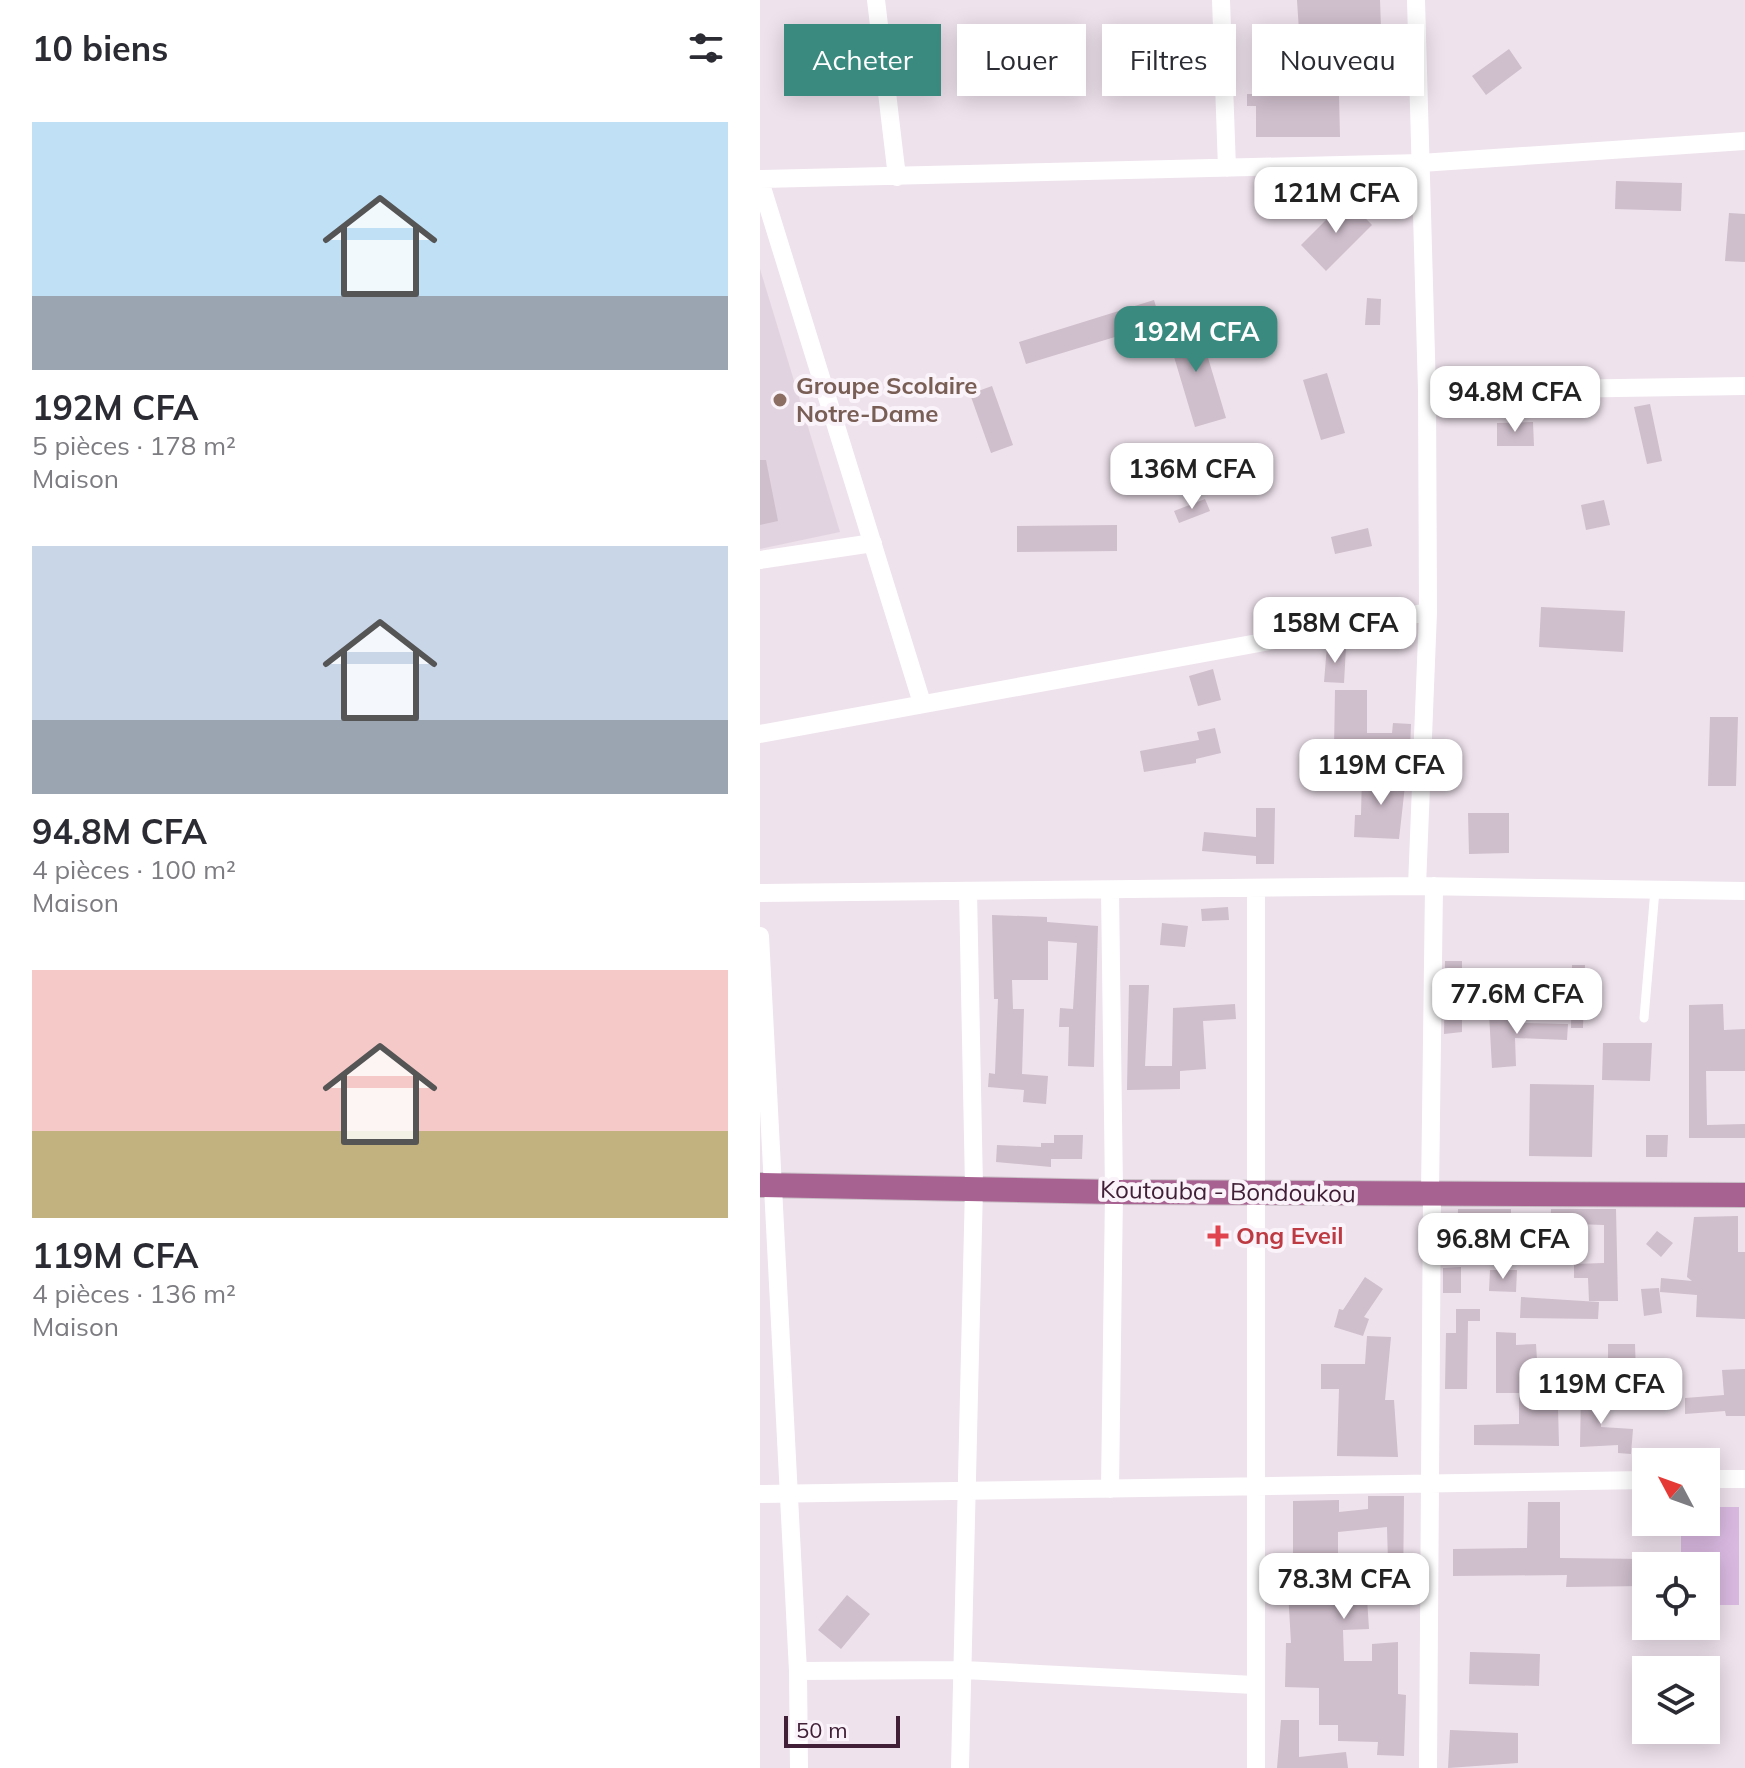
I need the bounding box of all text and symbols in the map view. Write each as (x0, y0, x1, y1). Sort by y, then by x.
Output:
chip: Acheter (784, 24, 941, 96)
chip: Louer (957, 24, 1086, 96)
chip: Filtres (1102, 24, 1236, 96)
chip: Nouveau (1252, 24, 1424, 96)
icon: filters (684, 26, 728, 70)
text: 10 biens (32, 27, 168, 70)
pin: 121M CFA (1253, 167, 1419, 235)
icon: home (308, 174, 452, 318)
text: 121M CFA (1272, 176, 1400, 209)
pin: 192M CFA (1113, 306, 1279, 374)
text: 192M CFA (1132, 315, 1260, 348)
pin: 94.8M CFA (1423, 366, 1607, 434)
place label: Groupe Scolaire Notre-Dame (796, 370, 977, 428)
text: 94.8M CFA (1448, 375, 1582, 408)
text: 192M CFA (32, 386, 198, 429)
marker: Groupe Scolaire Notre-Dame (771, 391, 789, 409)
text: 5 pièces · 178 m² (32, 429, 236, 462)
pin: 136M CFA (1109, 443, 1275, 511)
text: 136M CFA (1128, 452, 1256, 485)
text: Maison (32, 462, 119, 495)
pin: 158M CFA (1252, 597, 1418, 665)
icon: home (308, 598, 452, 742)
text: 158M CFA (1271, 606, 1399, 639)
pin: 119M CFA (1298, 739, 1464, 807)
text: 119M CFA (1317, 748, 1445, 781)
text: 94.8M CFA (32, 810, 207, 853)
text: 4 pièces · 100 m² (32, 853, 236, 886)
text: Maison (32, 886, 119, 919)
pin: 77.6M CFA (1425, 968, 1609, 1036)
text: 77.6M CFA (1450, 977, 1584, 1010)
icon: home (308, 1022, 452, 1166)
street label: Koutouba - Bondoukou (1100, 1174, 1356, 1208)
pin: 96.8M CFA (1411, 1213, 1595, 1281)
place label: Ong Eveil (1236, 1220, 1343, 1250)
text: 96.8M CFA (1436, 1222, 1570, 1255)
marker: Ong Eveil (1207, 1225, 1229, 1247)
text: 119M CFA (32, 1234, 198, 1277)
text: 4 pièces · 136 m² (32, 1277, 236, 1310)
text: Maison (32, 1310, 119, 1343)
pin: 119M CFA (1518, 1358, 1684, 1426)
text: 119M CFA (1537, 1367, 1665, 1400)
north arrow (1632, 1448, 1720, 1536)
map controls (1632, 1448, 1720, 1744)
button: locate (1632, 1552, 1720, 1640)
pin: 78.3M CFA (1252, 1553, 1436, 1621)
text: 78.3M CFA (1277, 1562, 1411, 1595)
button: layers (1632, 1656, 1720, 1744)
scale bar (784, 1712, 900, 1748)
text: 50 m (796, 1716, 847, 1744)

